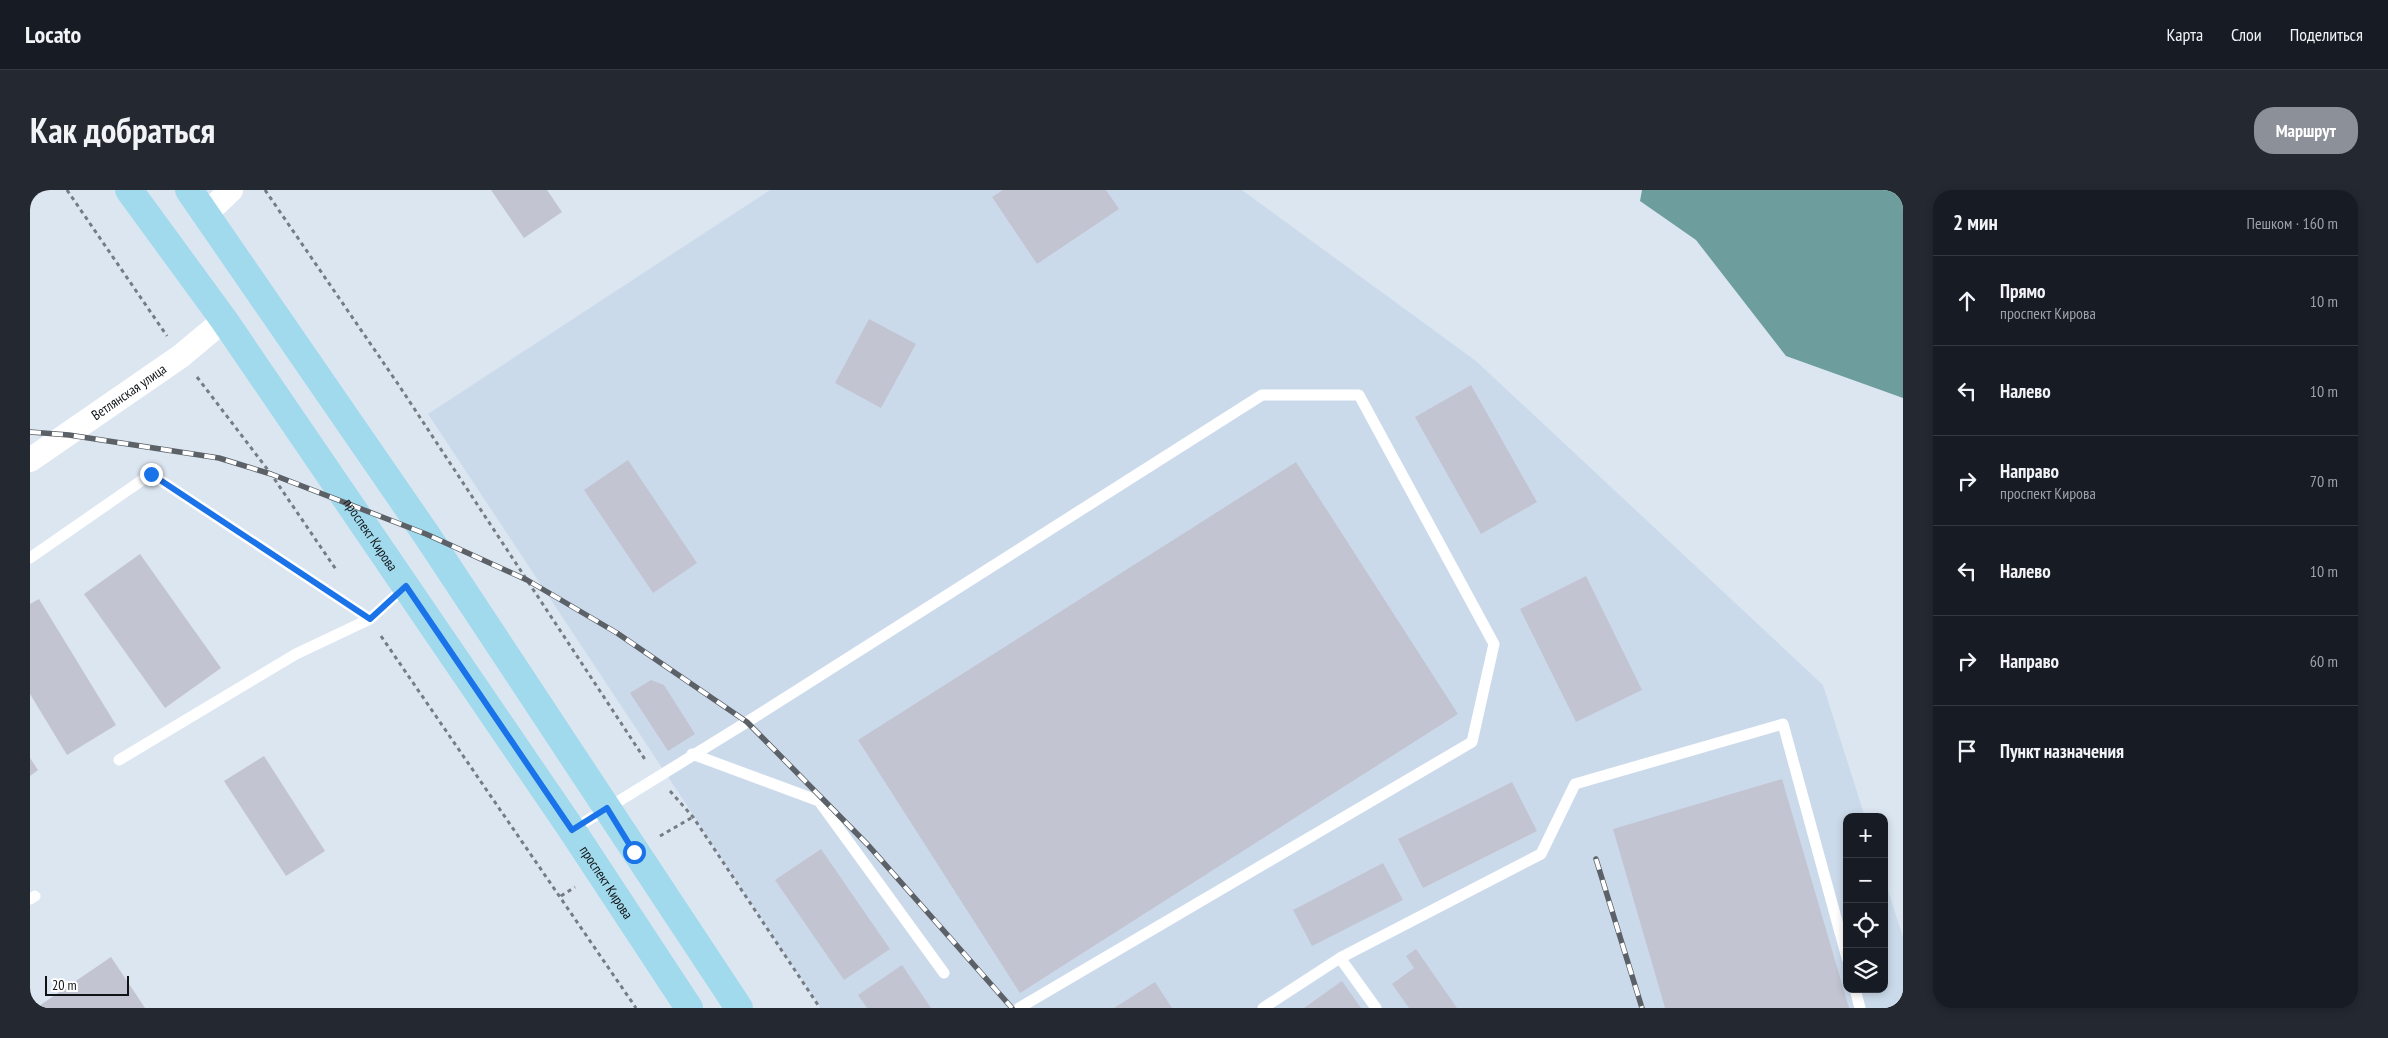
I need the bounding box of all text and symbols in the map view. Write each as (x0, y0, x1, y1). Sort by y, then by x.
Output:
text: Locato (25, 19, 81, 50)
text: Карта (2166, 23, 2203, 46)
text: Слои (2231, 23, 2262, 46)
text: Поделиться (2290, 23, 2363, 46)
text: Как добраться (30, 107, 215, 153)
button: Маршрут (2254, 107, 2358, 154)
text: 2 мин (1953, 209, 1998, 236)
text: Пешком · 160 m (2247, 213, 2338, 233)
text: Прямо (2000, 279, 2045, 303)
icon: ahead (1953, 287, 1981, 315)
text: 10 m (2310, 291, 2338, 311)
text: проспект Кирова (2000, 303, 2096, 323)
street label: Ветлянская улица (88, 360, 170, 424)
icon: left (1953, 377, 1981, 405)
text: Налево (2000, 379, 2051, 403)
text: 10 m (2310, 381, 2338, 401)
text: Направо (2000, 459, 2059, 483)
route end (140, 463, 163, 486)
icon: right (1953, 467, 1981, 495)
text: 70 m (2310, 471, 2338, 491)
text: проспект Кирова (2000, 483, 2096, 503)
street label: проспект Кирова (339, 495, 402, 575)
icon: left (1953, 557, 1981, 585)
text: Налево (2000, 559, 2051, 583)
text: 10 m (2310, 561, 2338, 581)
icon: right (1953, 647, 1981, 675)
text: Направо (2000, 649, 2059, 673)
text: 60 m (2310, 651, 2338, 671)
icon: arrive (1953, 737, 1981, 765)
text: Пункт назначения (2000, 739, 2124, 763)
map controls (1843, 813, 1888, 993)
button: + (1843, 813, 1888, 858)
route start (623, 841, 646, 864)
street label: проспект Кирова (576, 842, 637, 922)
button: − (1843, 858, 1888, 903)
button: locate (1843, 903, 1888, 948)
button: layers (1843, 948, 1888, 993)
scale bar (45, 973, 129, 996)
text: 20 m (52, 976, 77, 994)

